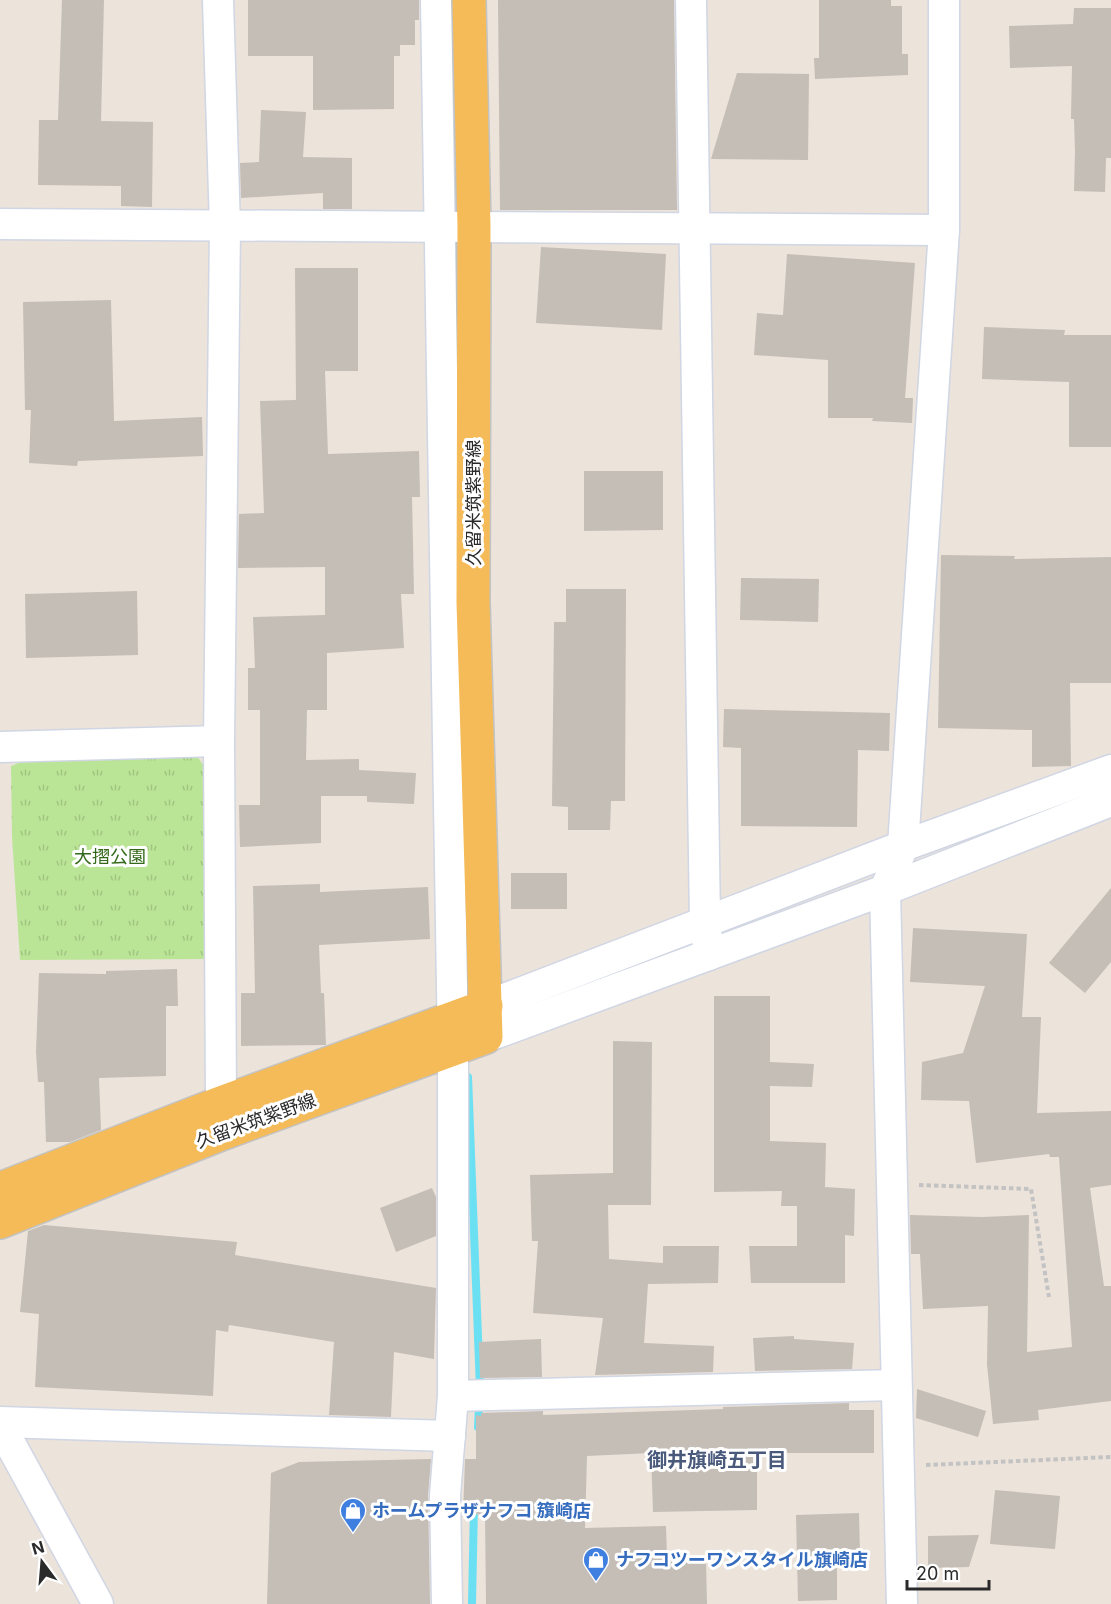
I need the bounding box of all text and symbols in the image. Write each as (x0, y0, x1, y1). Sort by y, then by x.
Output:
street label: 久留米筑紫野線 (463, 440, 484, 566)
park label: 大摺公園 (74, 846, 146, 867)
street label: 久留米筑紫野線 (193, 1089, 319, 1152)
district label: 御井旗崎五丁目 (647, 1448, 787, 1472)
shop icon: ホームプラザナフコ 籏崎店 (338, 1496, 368, 1534)
place label: ホームプラザナフコ 籏崎店 (372, 1500, 591, 1521)
north arrow (12, 1532, 72, 1592)
text: N (29, 1536, 46, 1559)
shop icon: ナフコツーワンスタイル旗崎店 (581, 1545, 611, 1583)
place label: ナフコツーワンスタイル旗崎店 (616, 1549, 868, 1570)
scale bar (907, 1553, 990, 1591)
text: 20 m (916, 1563, 959, 1584)

